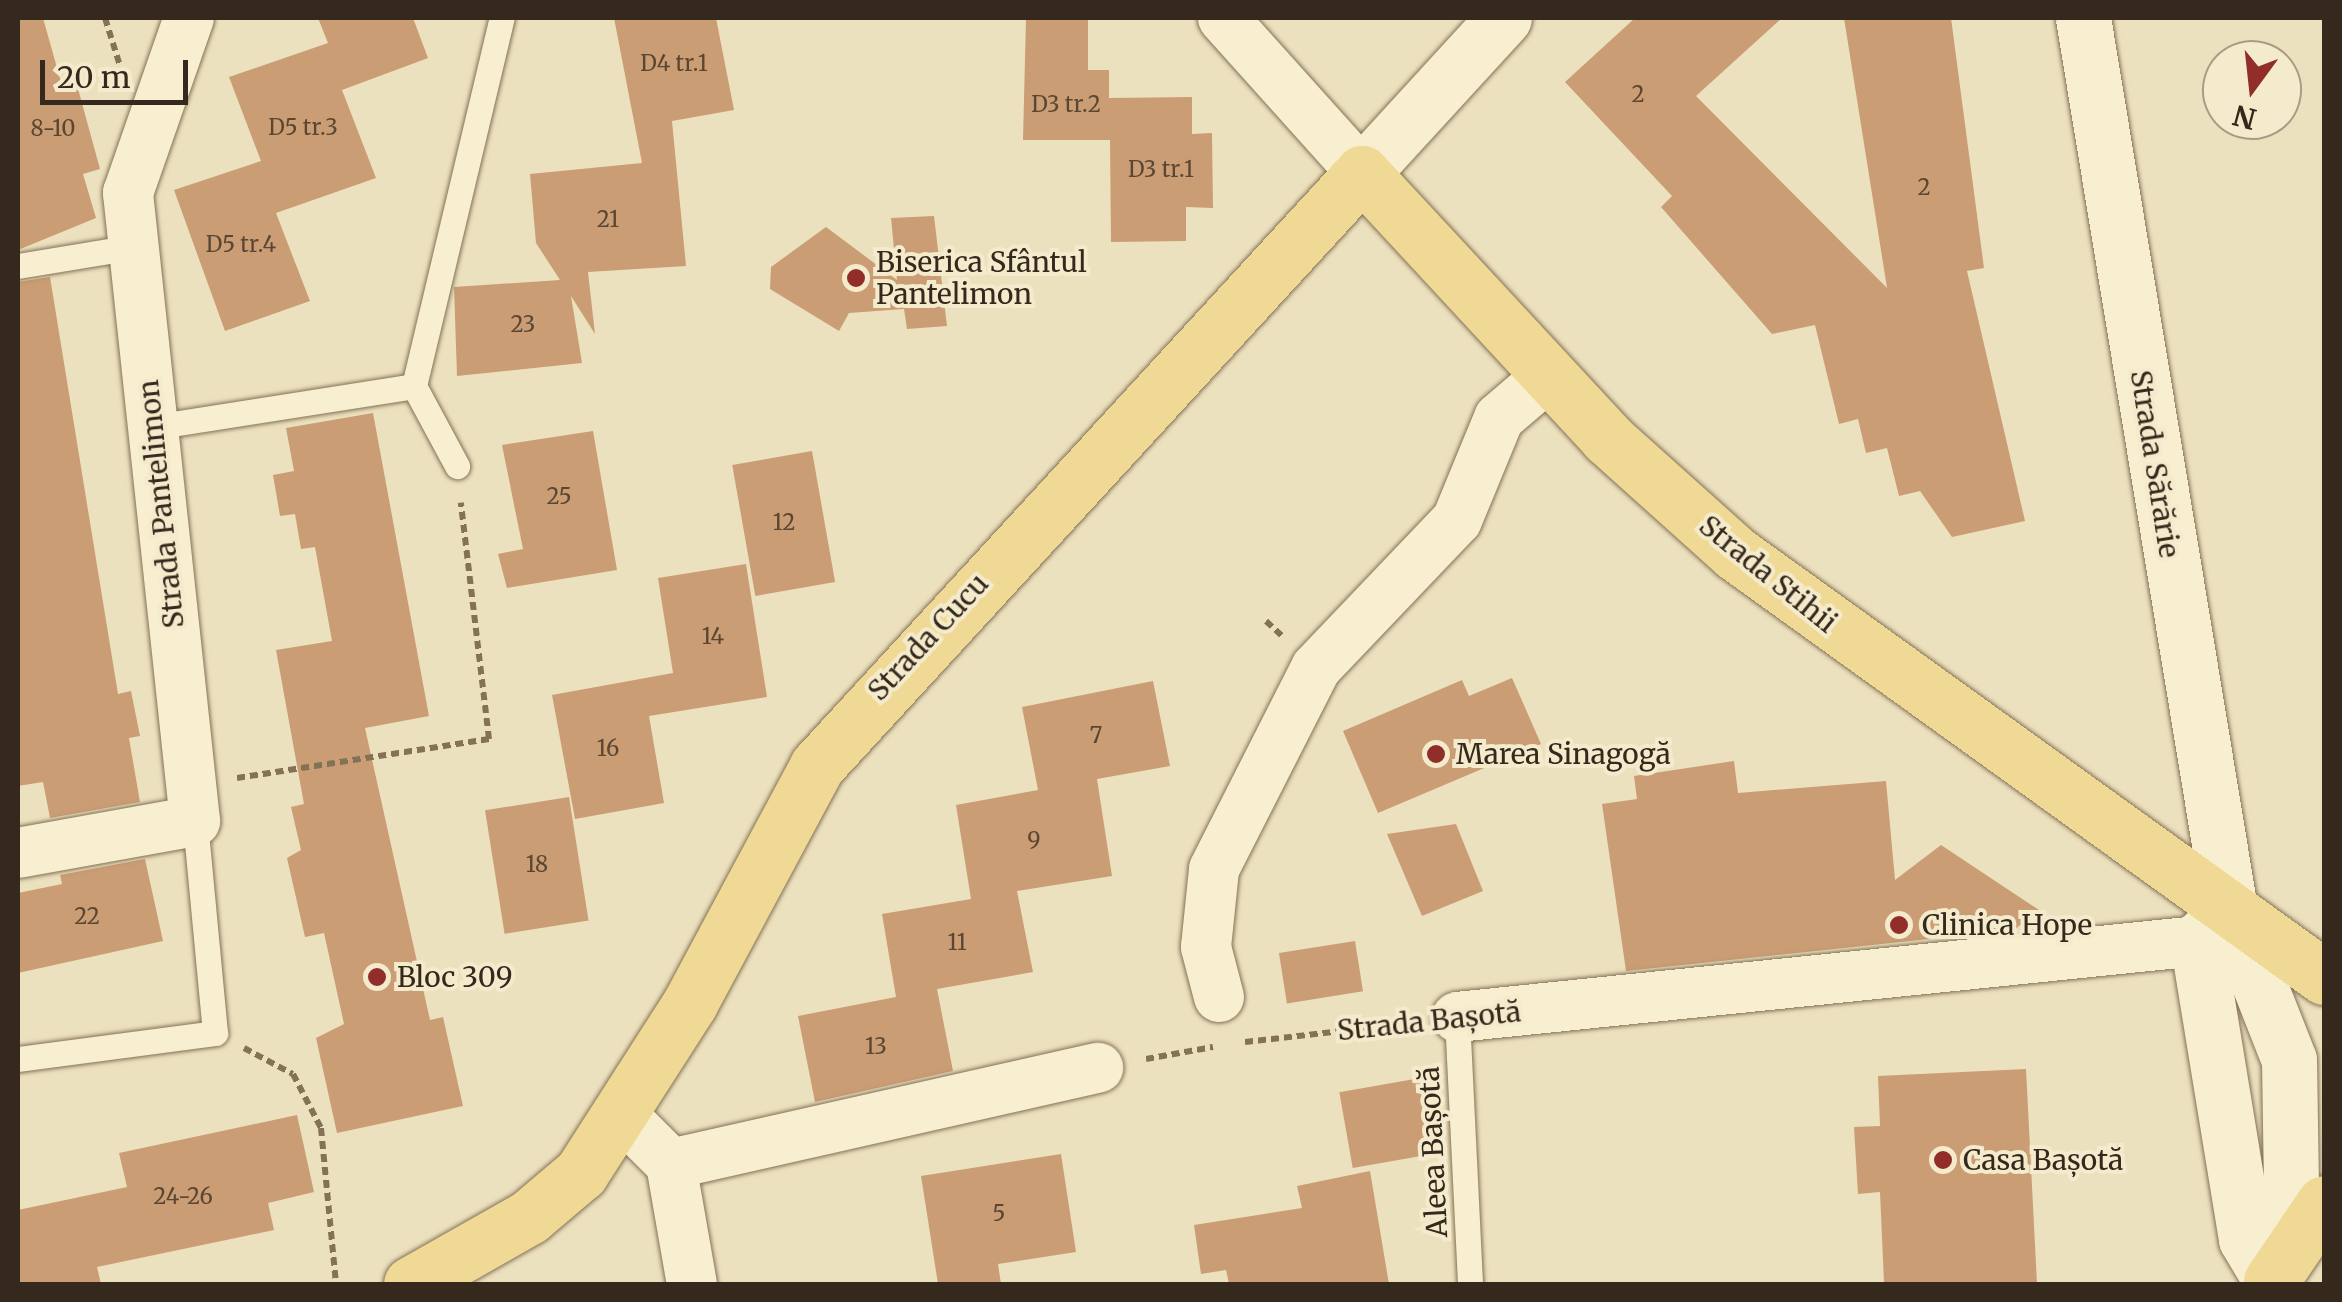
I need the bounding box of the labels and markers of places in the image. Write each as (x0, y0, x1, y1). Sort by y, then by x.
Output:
place label: Biserica Sfântul Pantelimon (876, 245, 1087, 311)
marker: Biserica Sfântul Pantelimon (845, 267, 867, 289)
place label: Marea Sinagogă (1456, 737, 1671, 771)
marker: Marea Sinagogă (1425, 743, 1447, 765)
place label: Clinica Hope (1922, 908, 2092, 942)
marker: Clinica Hope (1886, 912, 1912, 938)
place label: Bloc 309 (397, 960, 513, 994)
marker: Bloc 309 (366, 966, 388, 988)
place label: Casa Bașotă (1963, 1143, 2123, 1177)
marker: Casa Bașotă (1932, 1149, 1954, 1171)

